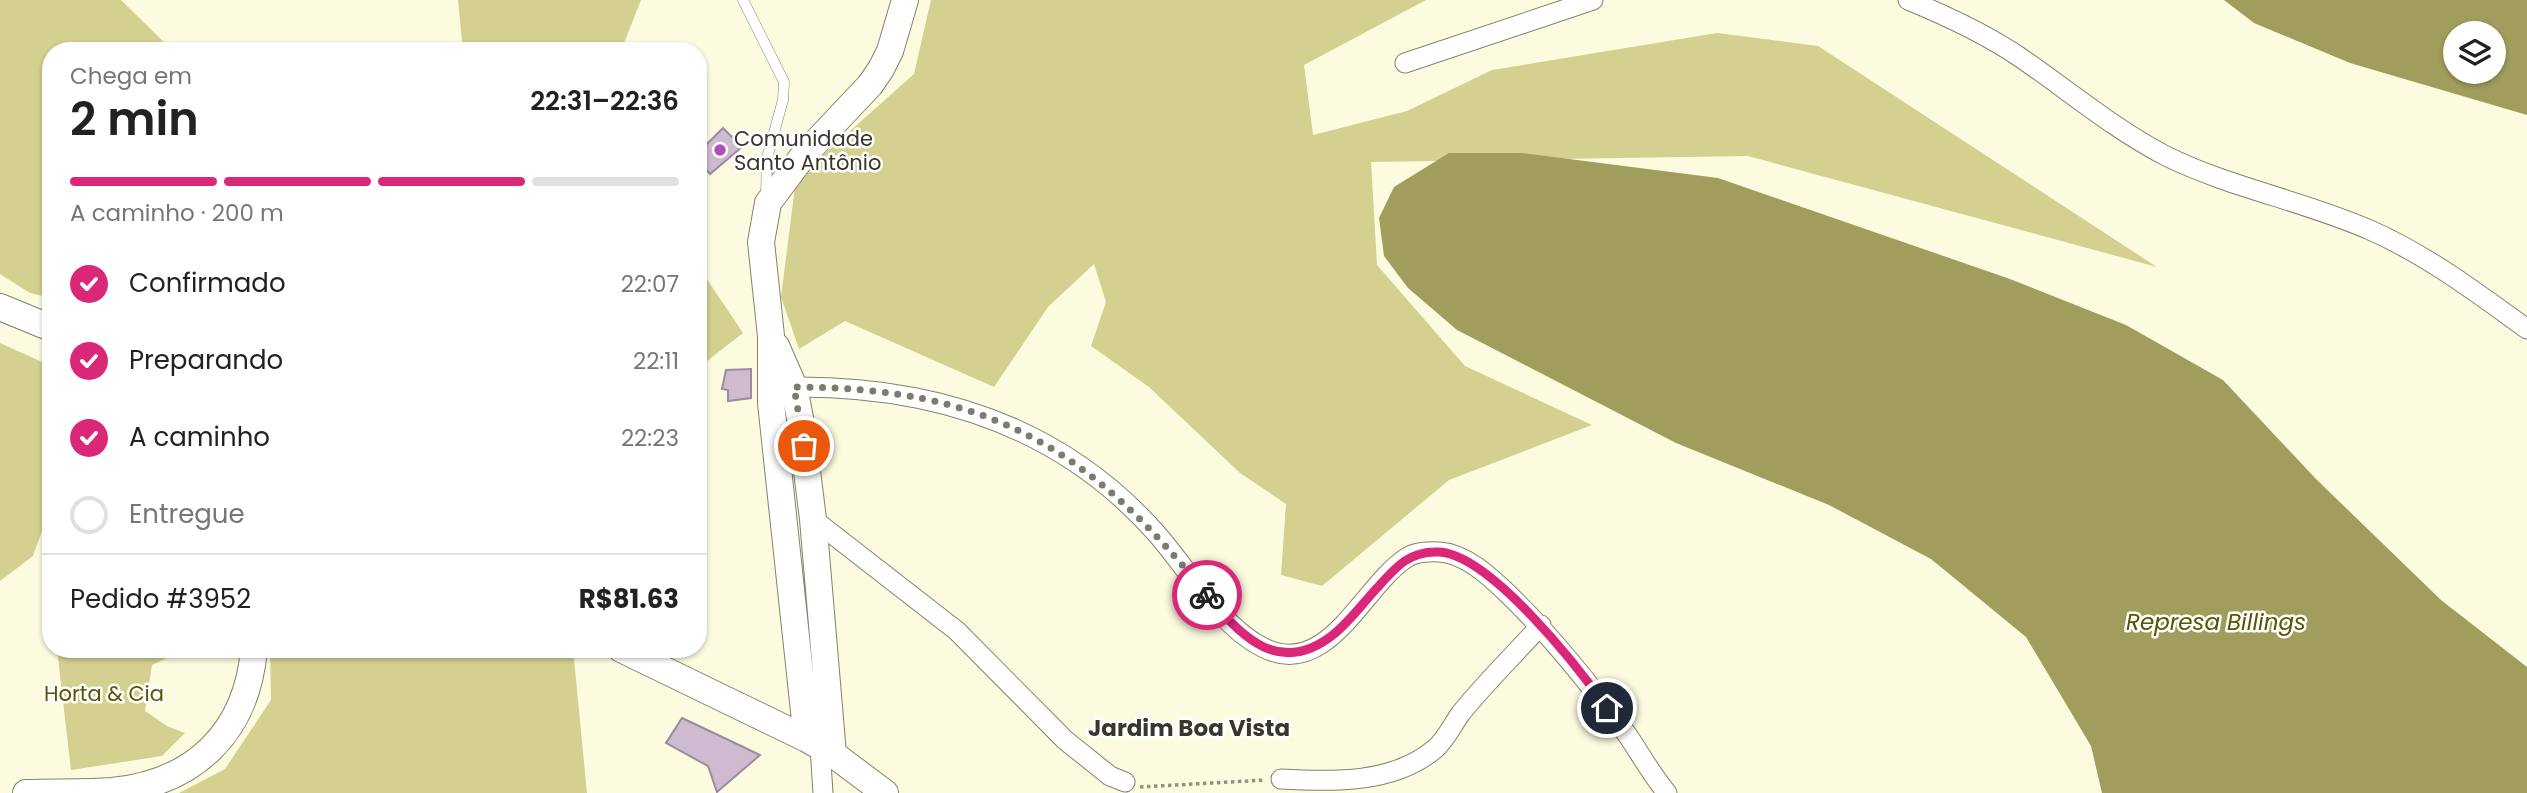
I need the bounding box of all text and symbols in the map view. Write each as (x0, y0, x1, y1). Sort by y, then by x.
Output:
map controls (2443, 21, 2506, 84)
button: layers (2443, 21, 2506, 84)
text: Chega em (70, 60, 192, 92)
text: 22:31–22:36 (530, 83, 679, 119)
text: 2 min (70, 87, 199, 151)
place label: Comunidade Santo Antônio (734, 124, 881, 177)
marker: Comunidade Santo Antônio (712, 142, 728, 158)
text: A caminho · 200 m (70, 197, 284, 229)
icon: check (70, 265, 108, 303)
text: Confirmado (129, 265, 286, 301)
text: 22:07 (621, 268, 679, 300)
icon: check (70, 342, 108, 380)
text: Preparando (129, 342, 283, 378)
text: 22:11 (633, 345, 679, 377)
pin (774, 416, 834, 476)
icon: check (70, 419, 108, 457)
text: A caminho (129, 419, 270, 455)
text: 22:23 (621, 422, 679, 454)
icon: bag (785, 427, 823, 465)
text: Entregue (129, 496, 245, 532)
courier (1172, 560, 1242, 630)
icon: bike (1188, 576, 1226, 614)
text: Pedido #3952 (70, 581, 251, 617)
text: R$81.63 (579, 581, 679, 617)
water label: Represa Billings (2126, 606, 2306, 638)
pin (1577, 678, 1637, 738)
park label: Horta & Cia (44, 679, 164, 708)
icon: home (1588, 689, 1626, 727)
district label: Jardim Boa Vista (1088, 712, 1290, 744)

